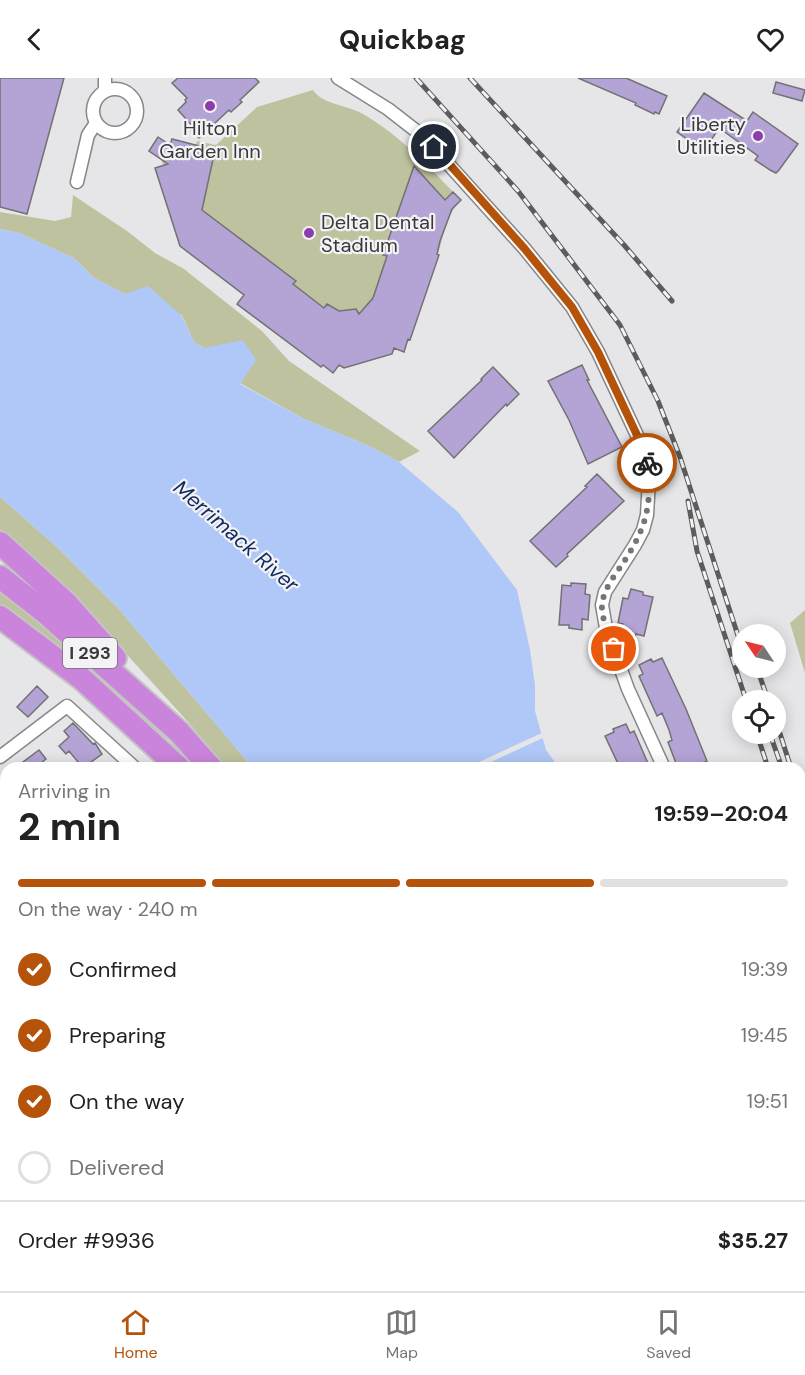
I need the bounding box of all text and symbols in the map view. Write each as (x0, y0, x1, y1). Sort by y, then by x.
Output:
text: Quickbag (339, 22, 466, 57)
icon: back (18, 23, 51, 56)
icon: heart (754, 23, 787, 56)
marker: Hilton Garden Inn (203, 99, 217, 113)
place label: Liberty Utilities (677, 111, 746, 160)
place label: Hilton Garden Inn (159, 115, 261, 164)
pin (408, 121, 459, 172)
marker: Liberty Utilities (751, 129, 765, 143)
icon: home (417, 130, 450, 163)
place label: Delta Dental Stadium (321, 209, 434, 258)
marker: Delta Dental Stadium (302, 226, 316, 240)
courier (617, 433, 677, 493)
icon: bike (631, 447, 664, 480)
water label: Merrimack River (167, 474, 306, 599)
pin (588, 623, 639, 674)
north arrow (732, 624, 786, 678)
map controls (732, 624, 786, 744)
icon: bag (597, 632, 630, 665)
road number: I 293 (63, 638, 117, 668)
button: locate (732, 690, 786, 744)
text: Arriving in (18, 778, 110, 804)
text: 19:59–20:04 (655, 799, 788, 828)
text: 2 min (18, 801, 121, 852)
text: On the way · 240 m (18, 896, 198, 922)
icon: check (18, 953, 51, 986)
text: Confirmed (69, 955, 177, 984)
text: 19:39 (741, 956, 788, 982)
icon: check (18, 1019, 51, 1052)
text: Preparing (69, 1021, 166, 1050)
text: 19:45 (741, 1022, 788, 1048)
icon: check (18, 1085, 51, 1118)
text: On the way (69, 1087, 184, 1116)
text: 19:51 (747, 1088, 788, 1114)
text: Delivered (69, 1153, 164, 1182)
text: Order #9936 (18, 1226, 155, 1255)
text: $35.27 (718, 1226, 788, 1255)
tab: Home (114, 1306, 158, 1363)
tab: Map (385, 1306, 418, 1363)
tab: Saved (646, 1306, 691, 1363)

